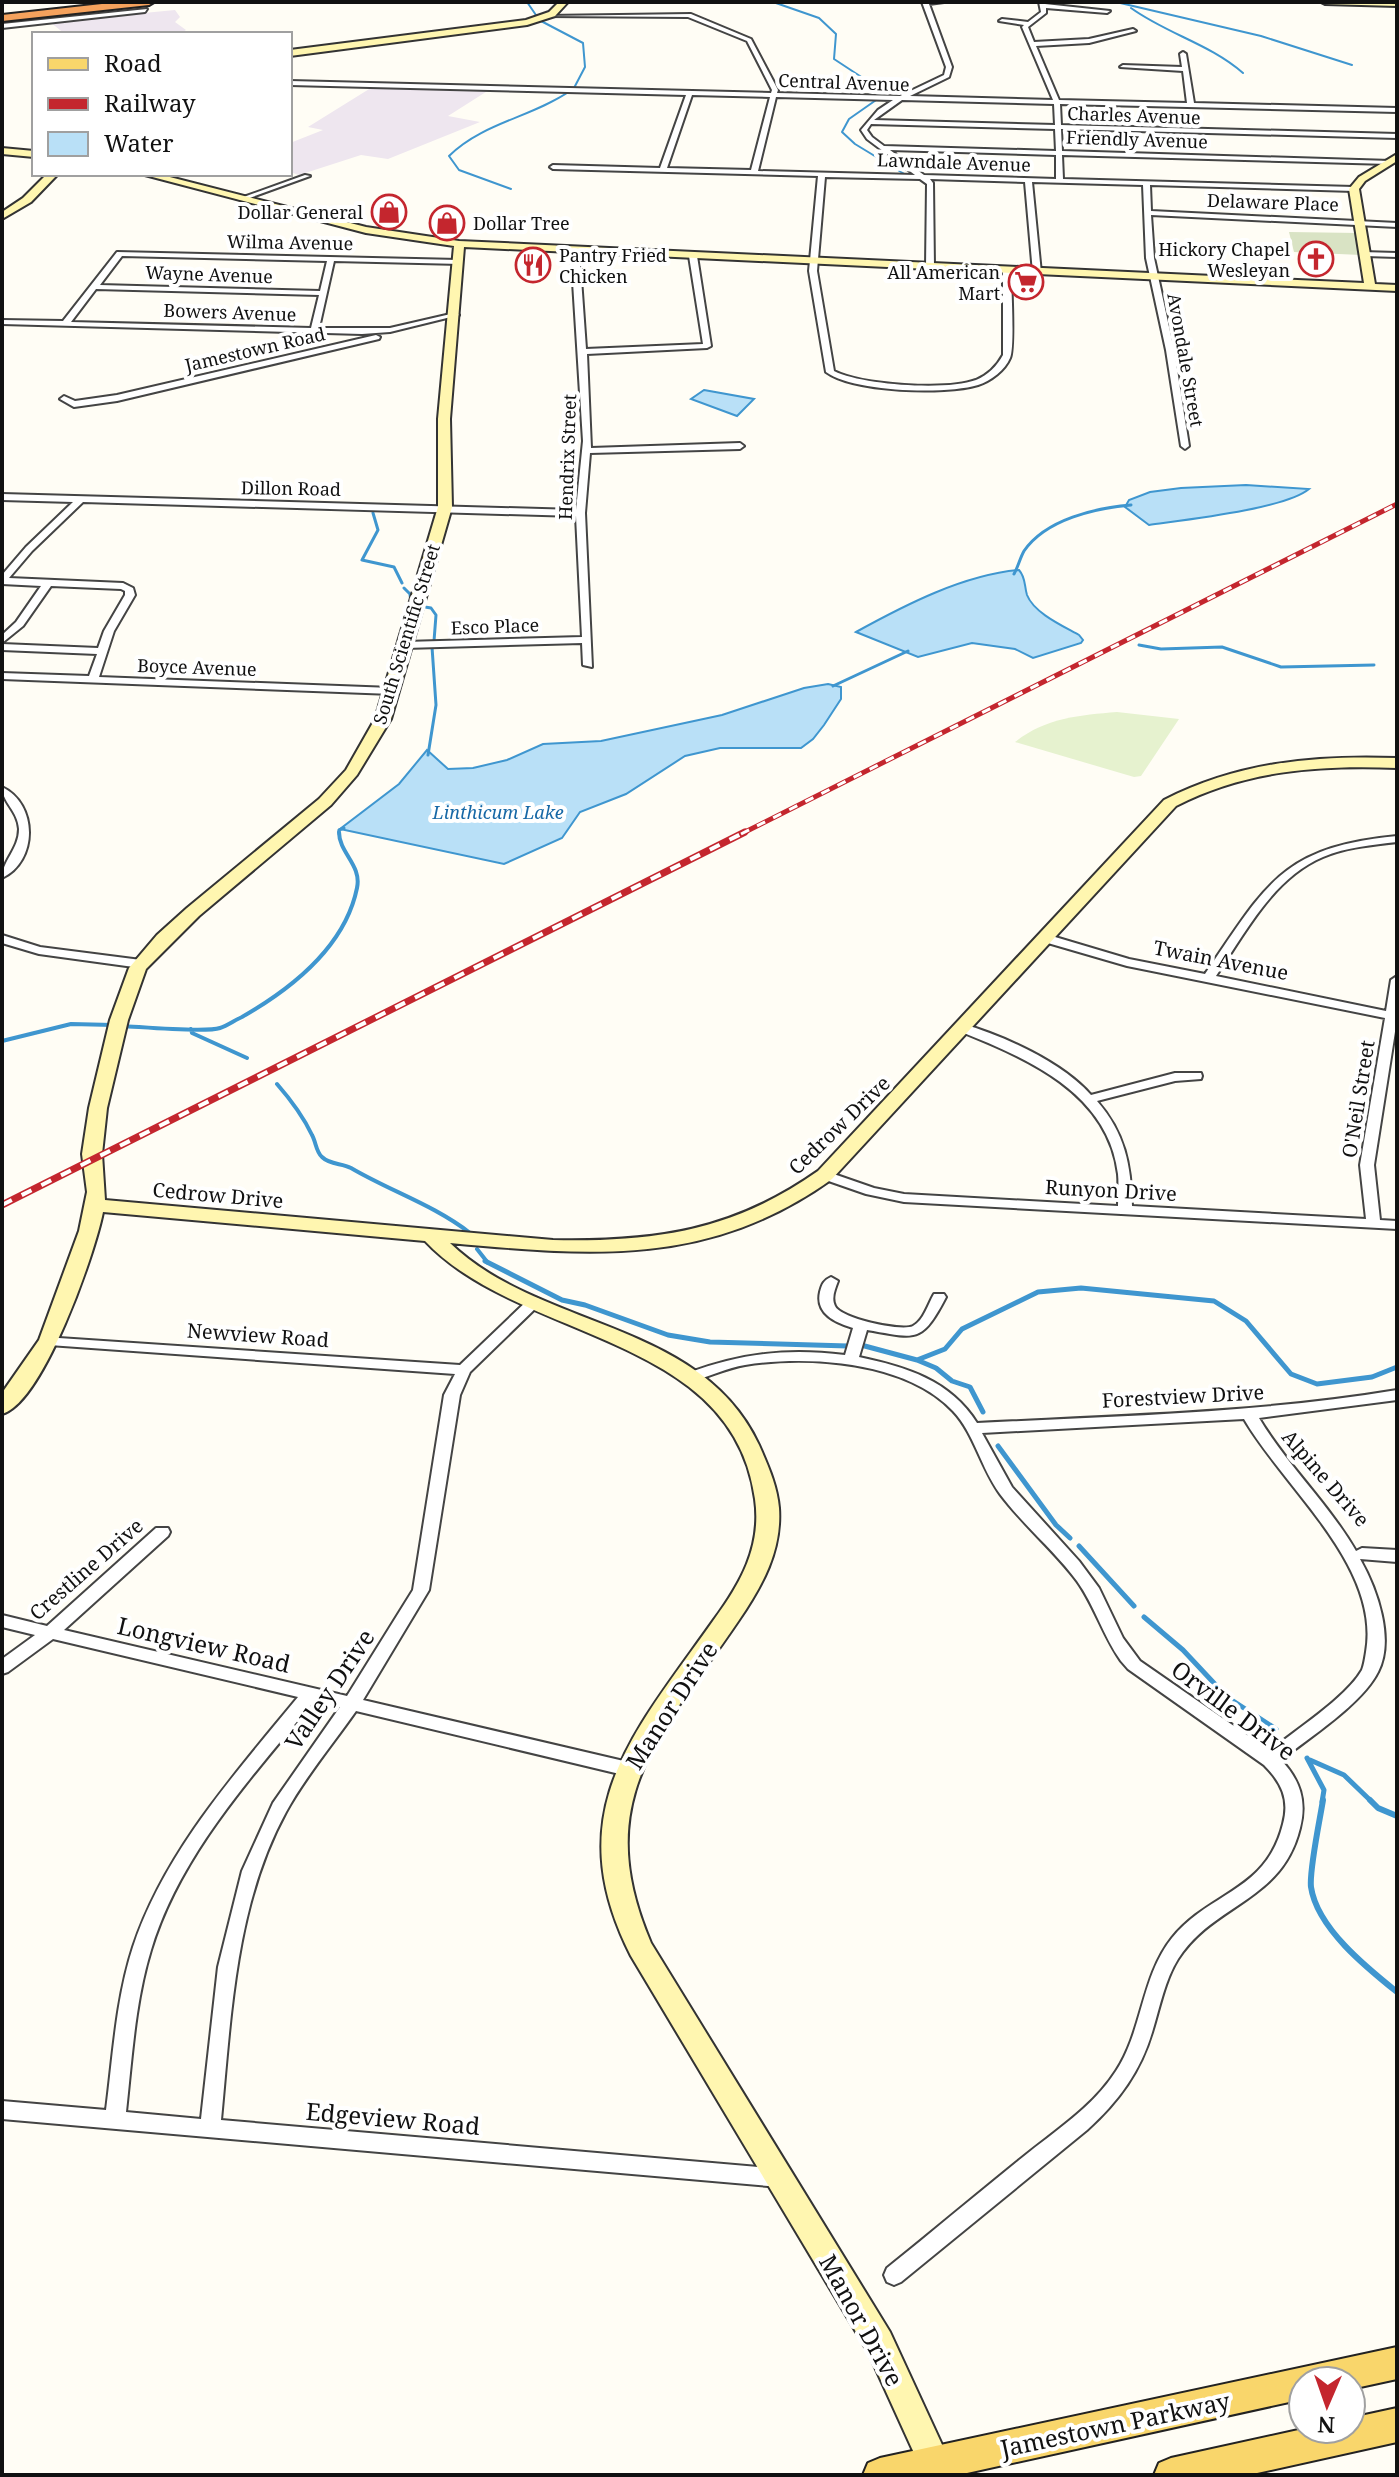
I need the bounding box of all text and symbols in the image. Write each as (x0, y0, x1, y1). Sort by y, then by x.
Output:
legend (32, 32, 292, 176)
text: Road (104, 46, 162, 79)
street label: Central Avenue (778, 68, 910, 96)
text: Railway (104, 86, 196, 119)
street label: Charles Avenue (1067, 101, 1201, 129)
street label: Friendly Avenue (1066, 125, 1208, 153)
text: Water (104, 126, 174, 159)
street label: Lawndale Avenue (877, 147, 1031, 177)
street label: Delaware Place (1207, 188, 1339, 216)
shop icon: Dollar General (370, 193, 408, 231)
place label: Dollar General (238, 200, 363, 224)
shop icon: Dollar Tree (428, 204, 466, 242)
place label: Dollar Tree (473, 211, 570, 235)
street label: Wilma Avenue (227, 229, 353, 255)
place label: Hickory Chapel Wesleyan (1158, 237, 1290, 282)
church icon: Hickory Chapel Wesleyan (1297, 240, 1335, 278)
place label: Pantry Fried Chicken (559, 243, 667, 288)
restaurant icon: Pantry Fried Chicken (514, 246, 552, 284)
street label: Wayne Avenue (145, 260, 273, 288)
place label: All American Mart (887, 260, 1000, 305)
supermarket icon: All American Mart (1007, 263, 1045, 301)
street label: Avondale Street (1162, 291, 1210, 429)
street label: Bowers Avenue (163, 298, 297, 326)
street label: Jamestown Road (182, 321, 327, 377)
street label: Hendrix Street (553, 394, 581, 520)
street label: Dillon Road (241, 475, 341, 501)
street label: South Scientific Street (367, 541, 445, 727)
street label: Esco Place (450, 612, 540, 640)
street label: Boyce Avenue (137, 653, 257, 681)
water label: Linthicum Lake (431, 800, 564, 824)
street label: Twain Avenue (1151, 934, 1291, 986)
street label: O'Neil Street (1335, 1038, 1381, 1160)
street label: Cedrow Drive (782, 1070, 896, 1180)
street label: Runyon Drive (1044, 1173, 1178, 1207)
street label: Cedrow Drive (151, 1176, 285, 1214)
street label: Newview Road (186, 1317, 330, 1353)
street label: Forestview Drive (1101, 1378, 1265, 1414)
street label: Alpine Drive (1276, 1424, 1376, 1532)
street label: Crestline Drive (23, 1512, 149, 1626)
street label: Longview Road (114, 1608, 294, 1680)
street label: Valley Drive (276, 1622, 382, 1756)
street label: Manor Drive (617, 1635, 725, 1775)
street label: Orville Drive (1165, 1652, 1303, 1768)
street label: Edgeview Road (305, 2094, 482, 2142)
street label: Manor Drive (812, 2248, 912, 2392)
north arrow (1287, 2365, 1367, 2445)
street label: Jamestown Parkway (996, 2383, 1233, 2465)
text: N (1317, 2411, 1335, 2441)

